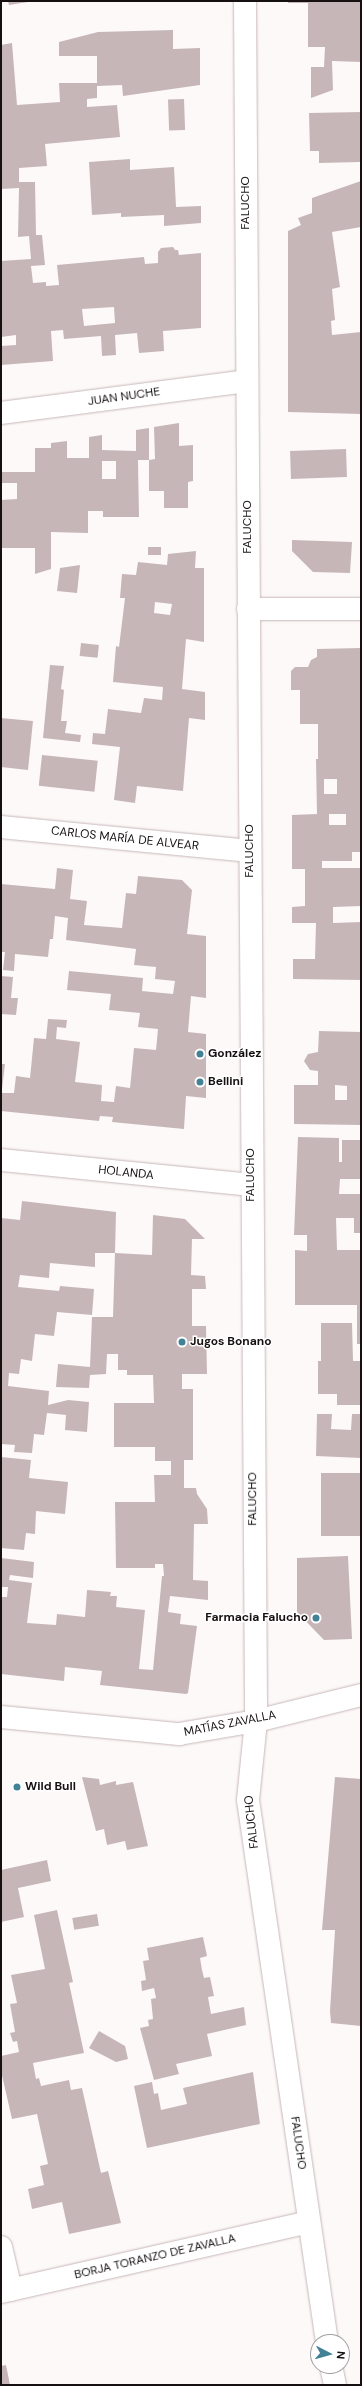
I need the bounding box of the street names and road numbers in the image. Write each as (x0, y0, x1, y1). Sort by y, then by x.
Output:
street label: FALUCHO (239, 176, 253, 230)
street label: JUAN NUCHE (87, 385, 161, 409)
street label: FALUCHO (241, 500, 255, 554)
street label: CARLOS MARÍA DE ALVEAR (50, 824, 200, 854)
street label: FALUCHO (243, 824, 257, 878)
street label: FALUCHO (244, 1148, 258, 1202)
street label: HOLANDA (98, 1163, 154, 1183)
street label: FALUCHO (246, 1472, 260, 1526)
street label: MATÍAS ZAVALLA (183, 1708, 277, 1740)
street label: FALUCHO (242, 1795, 262, 1849)
street label: FALUCHO (287, 2116, 309, 2170)
street label: BORJA TORANZO DE ZAVALLA (73, 2231, 237, 2283)

